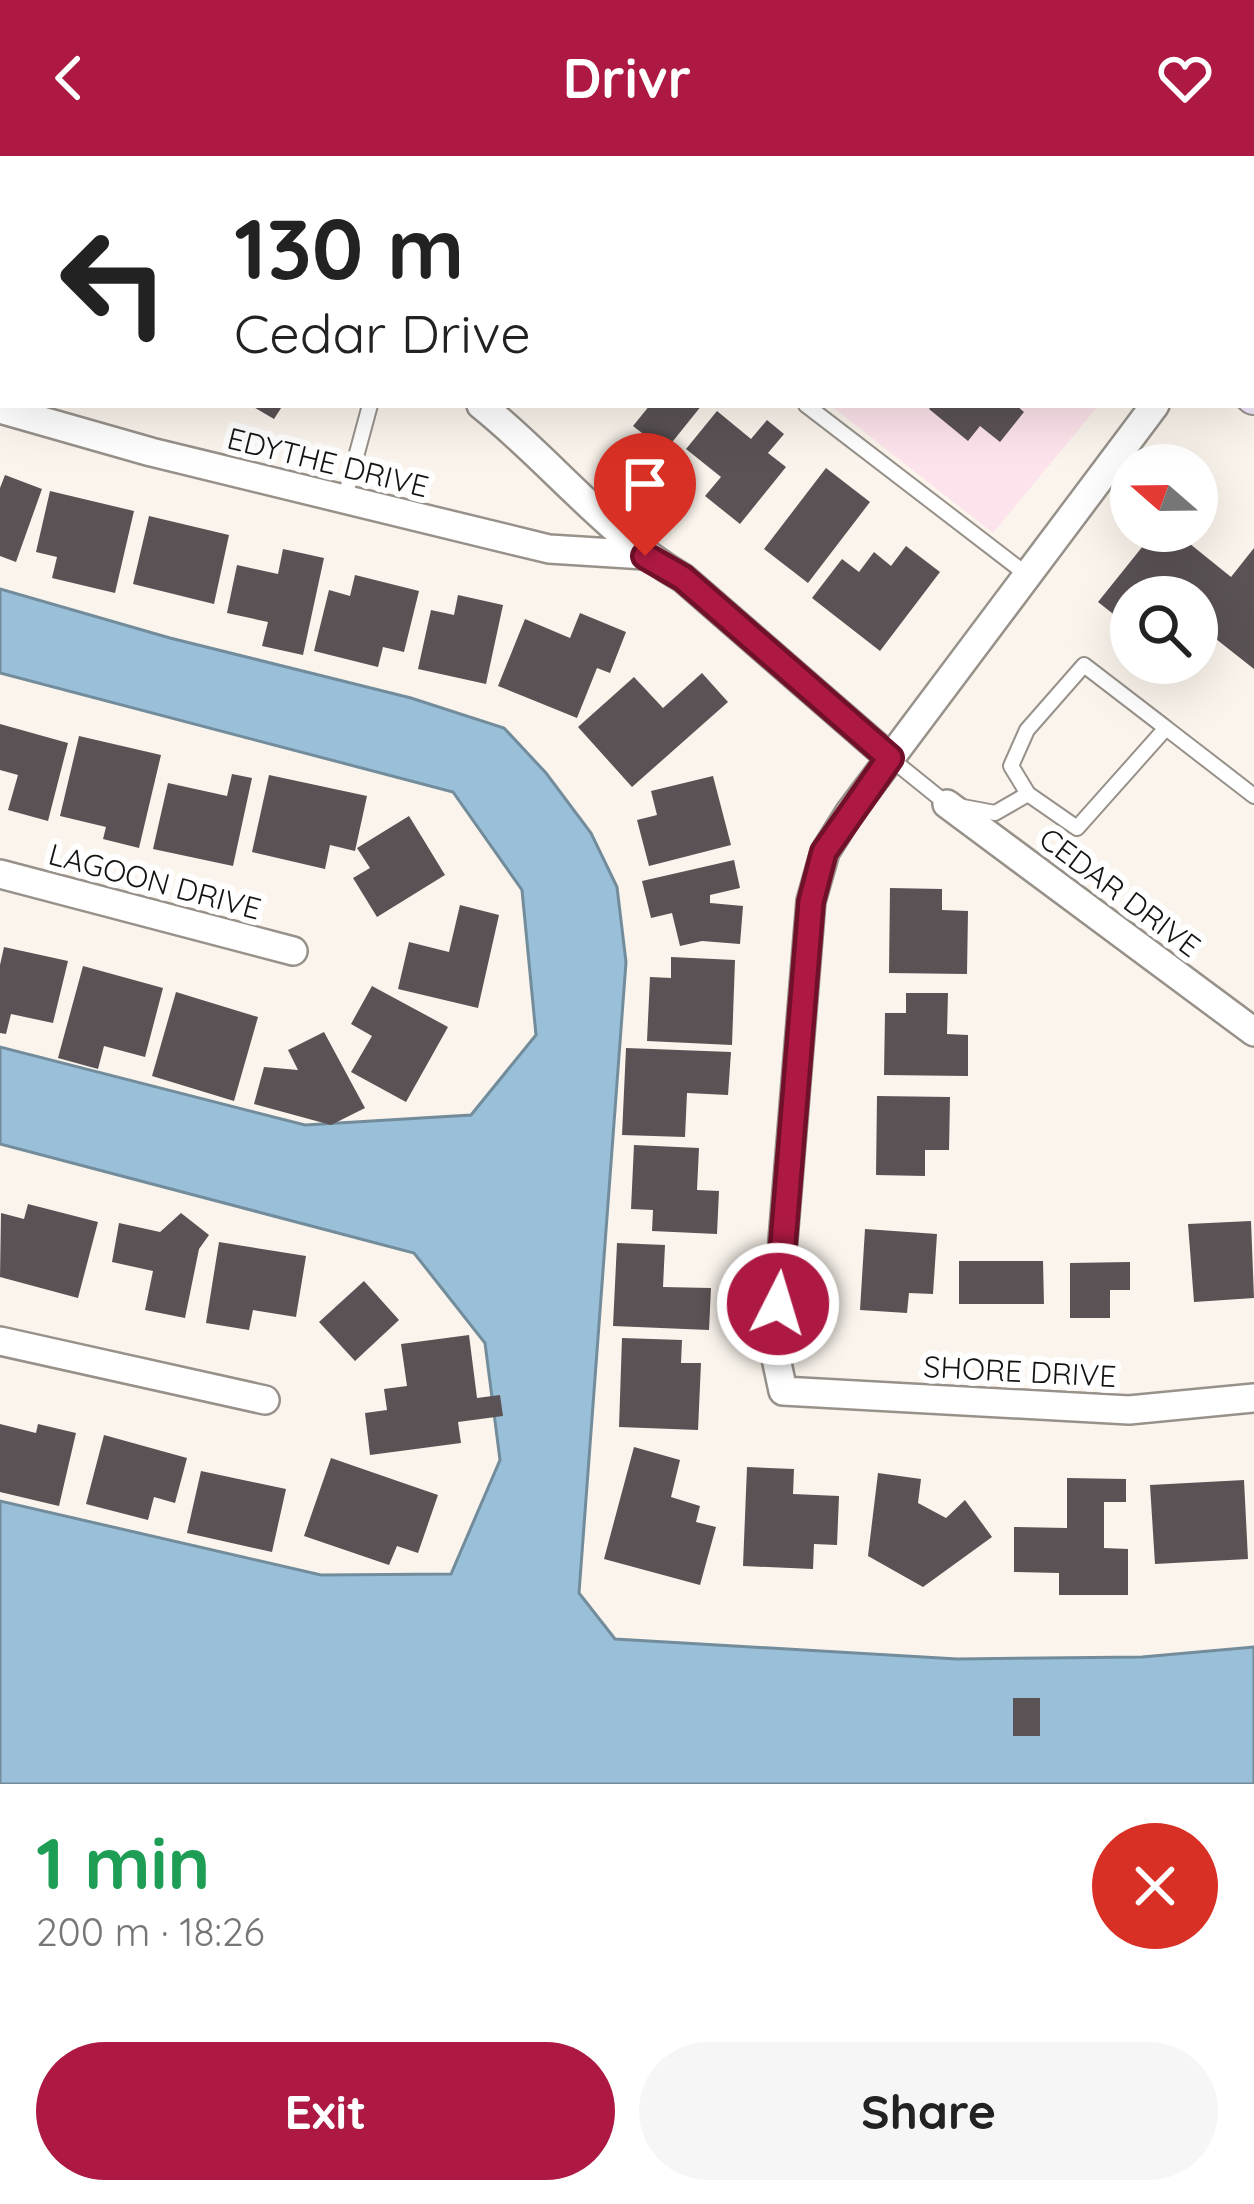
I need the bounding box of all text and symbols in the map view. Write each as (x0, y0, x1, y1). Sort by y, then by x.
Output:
text: Drivr (563, 44, 691, 112)
icon: back (36, 45, 102, 111)
icon: heart (1152, 45, 1218, 111)
text: 130 m (234, 195, 464, 300)
icon: left (36, 204, 192, 360)
text: Cedar Drive (234, 299, 531, 367)
street label: EDYTHE DRIVE (223, 419, 433, 505)
pin (594, 433, 696, 556)
north arrow (1110, 444, 1218, 552)
map controls (1110, 444, 1218, 684)
icon: arrive (612, 451, 678, 517)
button: search (1110, 576, 1218, 684)
street label: CEDAR DRIVE (1032, 819, 1208, 965)
street label: LAGOON DRIVE (45, 834, 265, 928)
position arrow (715, 1241, 841, 1367)
street label: SHORE DRIVE (923, 1347, 1117, 1395)
text: 1 min (36, 1817, 210, 1907)
button: close (1092, 1823, 1218, 1949)
text: 200 m · 18:26 (36, 1907, 265, 1956)
button: Exit (36, 2042, 615, 2180)
button: Share (639, 2042, 1218, 2180)

